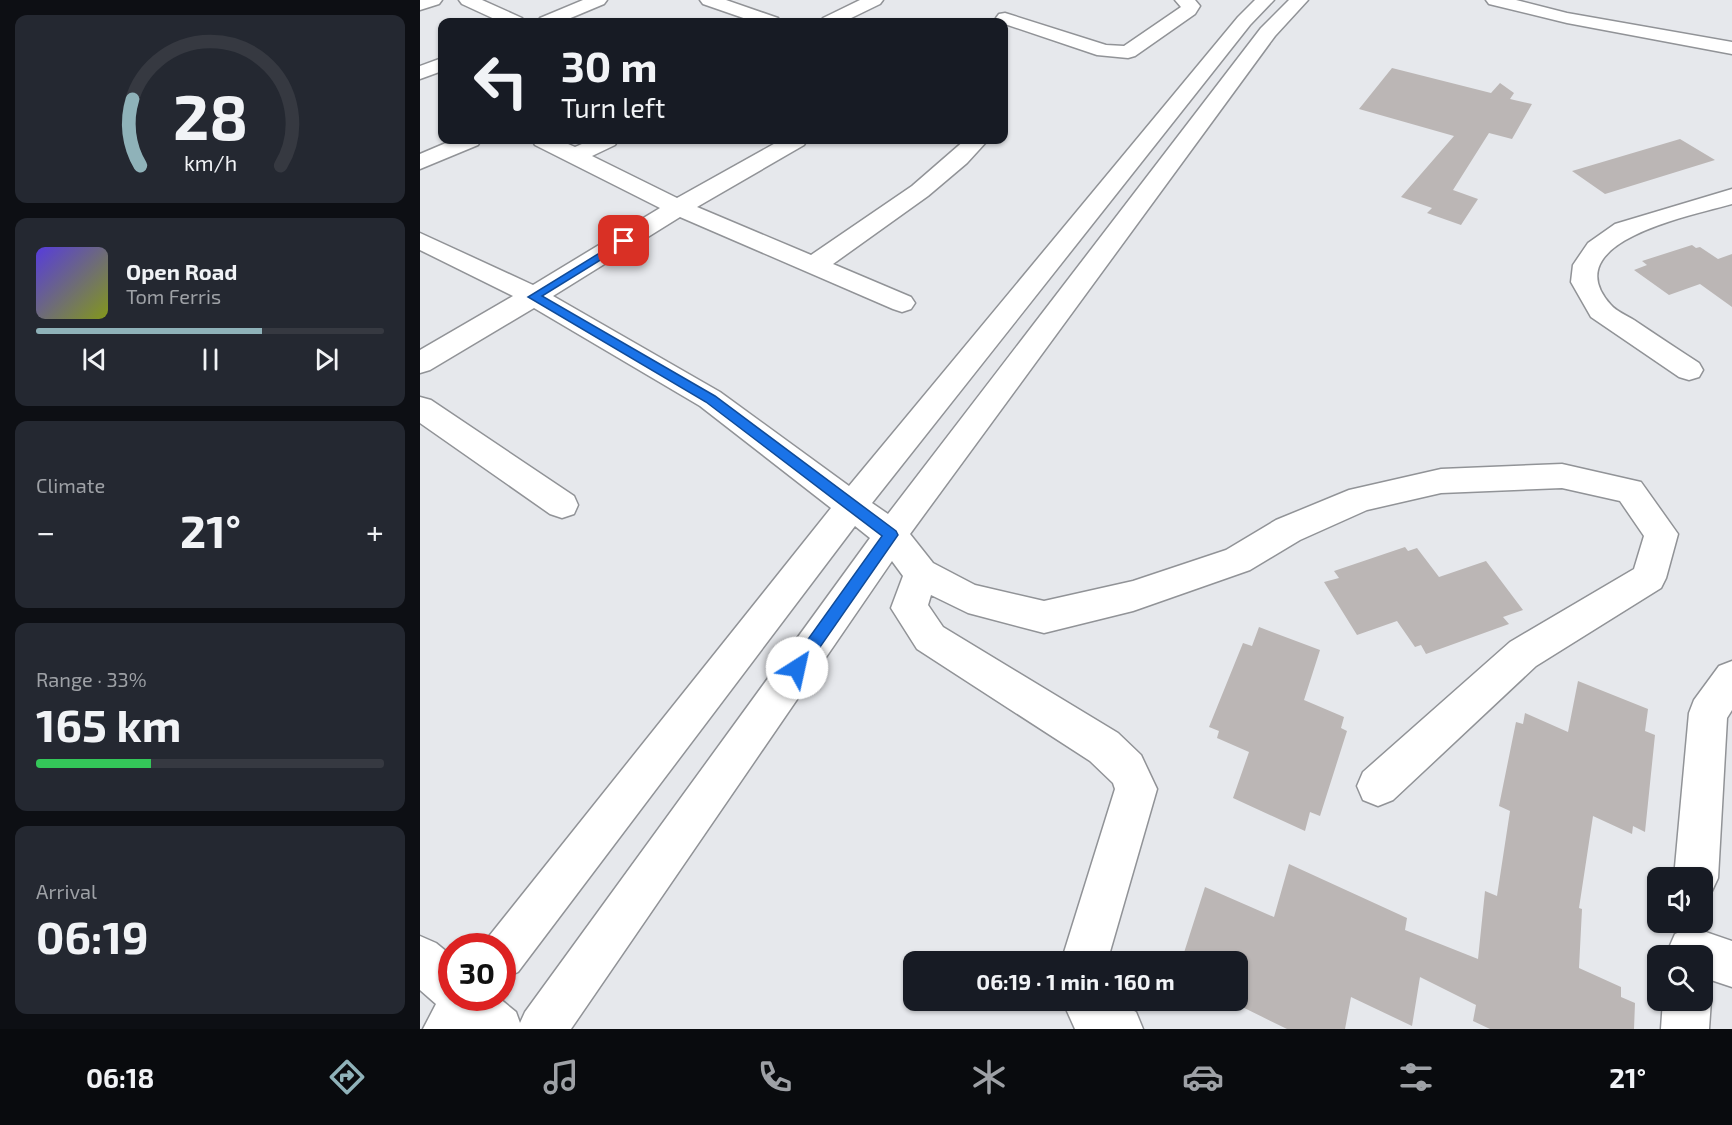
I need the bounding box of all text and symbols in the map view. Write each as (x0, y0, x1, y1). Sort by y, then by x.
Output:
text: 30 m (561, 40, 657, 90)
icon: left (462, 42, 540, 120)
text: 28 (172, 78, 248, 153)
text: Turn left (561, 91, 665, 123)
text: km/h (183, 150, 237, 175)
pin (598, 215, 649, 266)
icon: arrive (607, 224, 640, 257)
text: Open Road (126, 258, 238, 284)
text: Tom Ferris (126, 284, 221, 308)
icon: previous (78, 343, 111, 376)
icon: pause (194, 343, 227, 376)
icon: next (310, 343, 343, 376)
text: Climate (36, 473, 105, 497)
text: 21° (180, 503, 241, 557)
text: − (36, 511, 55, 551)
text: + (366, 511, 384, 551)
position arrow (765, 636, 829, 700)
text: Range · 33% (36, 667, 147, 691)
text: 165 km (36, 697, 181, 751)
map controls (1647, 867, 1713, 1011)
button: sound (1647, 867, 1713, 933)
text: Arrival (36, 879, 97, 903)
text: 06:19 (36, 909, 149, 963)
speed limit sign: 30 (438, 933, 516, 1011)
button: search (1647, 945, 1713, 1011)
text: 06:19 · 1 min · 160 m (976, 968, 1175, 994)
icon: directions (326, 1056, 368, 1098)
icon: music (540, 1056, 582, 1098)
icon: phone (754, 1056, 796, 1098)
icon: climate (968, 1056, 1010, 1098)
icon: car (1182, 1056, 1224, 1098)
icon: filters (1395, 1056, 1437, 1098)
text: 06:18 (86, 1061, 154, 1093)
text: 21° (1609, 1061, 1646, 1093)

